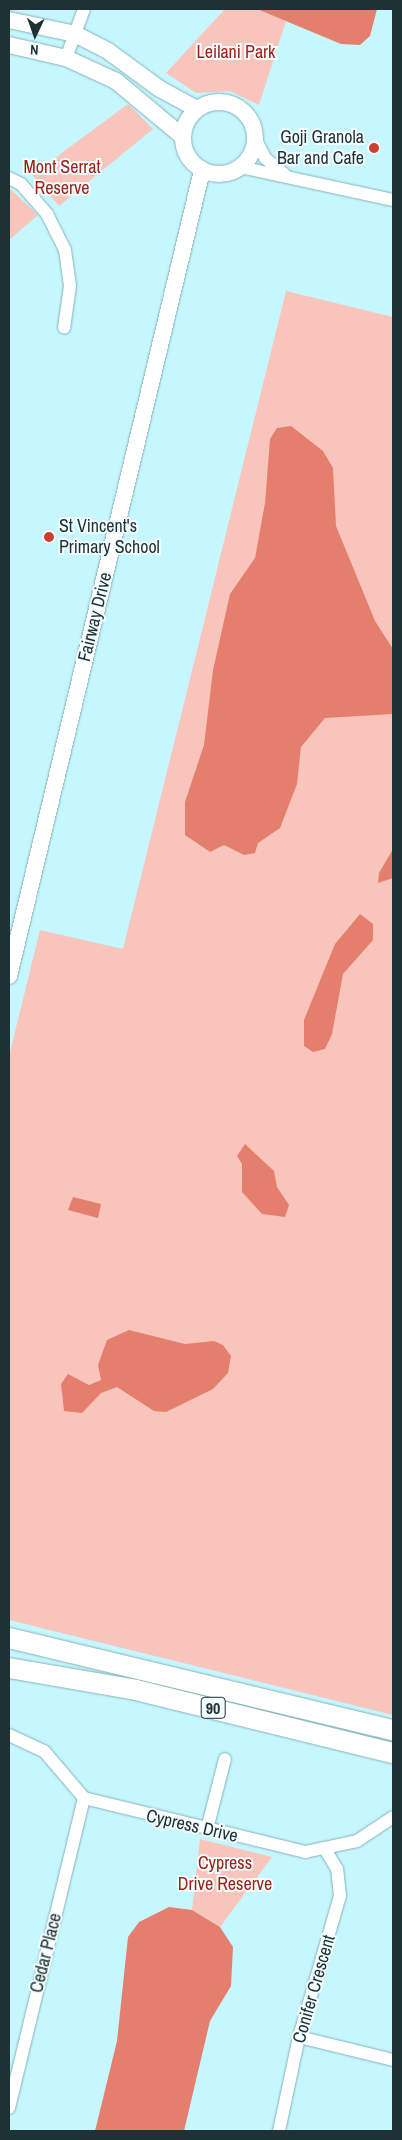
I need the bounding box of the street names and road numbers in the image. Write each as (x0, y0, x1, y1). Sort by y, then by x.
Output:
street label: Fairway Drive (73, 570, 117, 664)
road number: 90 (200, 1695, 226, 1722)
street label: Cypress Drive (144, 1805, 240, 1847)
street label: Cedar Place (26, 1911, 66, 1995)
street label: Conifer Crescent (288, 1932, 340, 2046)

